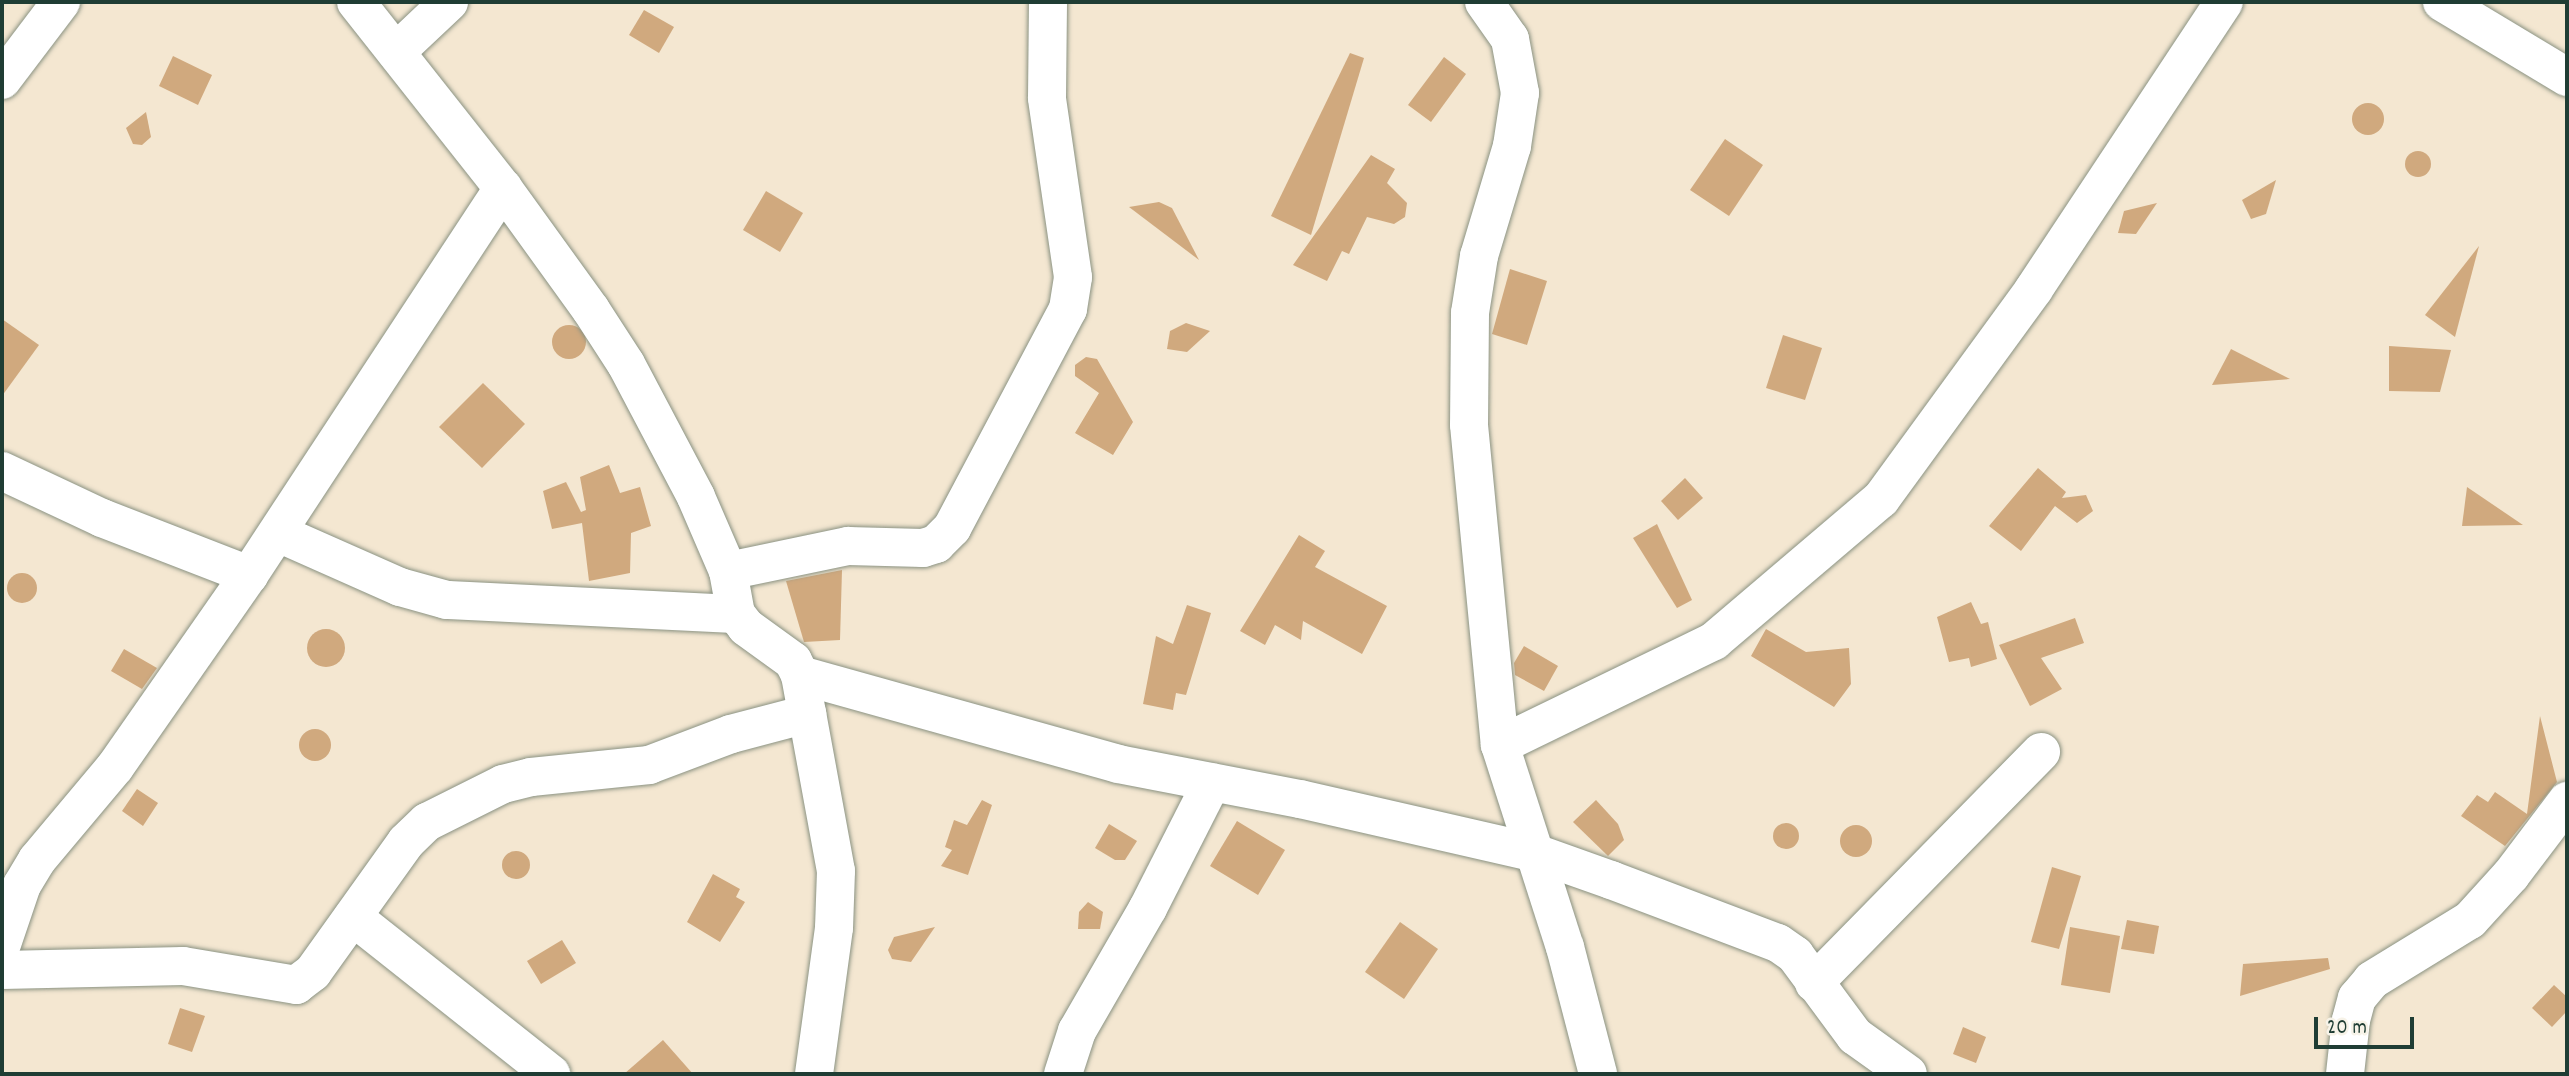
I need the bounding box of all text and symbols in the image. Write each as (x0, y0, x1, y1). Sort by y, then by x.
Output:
scale bar (2317, 1002, 2417, 1046)
text: 20 m (2327, 1014, 2367, 1044)

